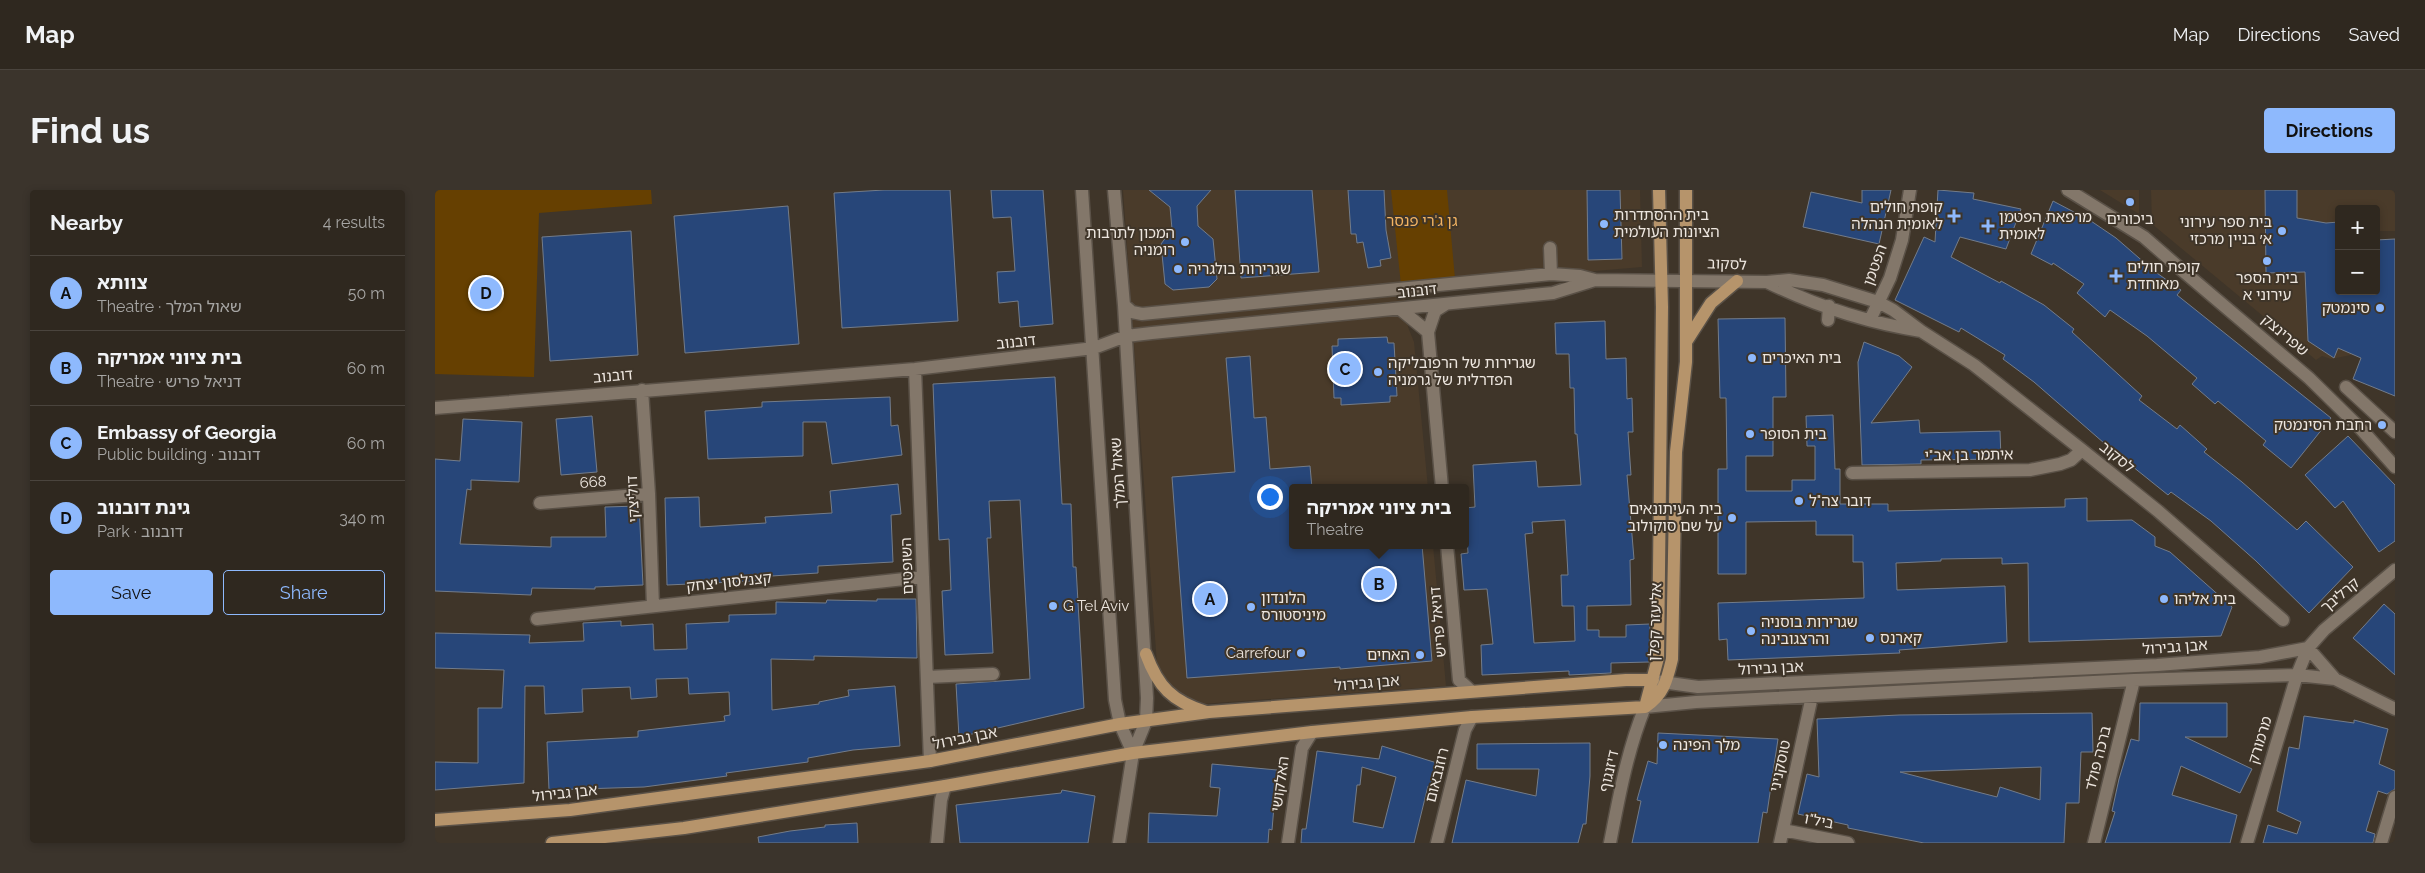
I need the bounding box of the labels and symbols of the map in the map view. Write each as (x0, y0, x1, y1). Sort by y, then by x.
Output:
marker: ביכורים (2124, 196, 2136, 208)
place label: קופת חולים לאומית הנהלה (1851, 198, 1943, 233)
place label: בית ההסתדרות הציונות העולמית (1614, 206, 1720, 241)
place label: מרפאת הפטמן לאומית (1999, 208, 2092, 243)
marker: קופת חולים לאומית הנהלה (1947, 209, 1961, 223)
place label: ביכורים (2106, 210, 2154, 228)
park label: גן ג'רי פנסר (1386, 212, 1458, 230)
place label: בית ספר עירוני א׳ בניין מרכזי (2180, 213, 2272, 248)
marker: בית ההסתדרות הציונות העולמית (1598, 218, 1610, 230)
marker: מרפאת הפטמן לאומית (1981, 219, 1995, 233)
place label: המכון לתרבות רומניה (1086, 224, 1175, 259)
marker: בית ספר עירוני א׳ בניין מרכזי (2276, 225, 2288, 237)
marker: המכון לתרבות רומניה (1179, 236, 1191, 248)
street label: הפטמן (1859, 242, 1891, 288)
street label: לסקוב (1707, 254, 1747, 274)
marker: בית הספר עירוני א (2261, 255, 2273, 267)
place label: קופת חולים מאוחדת (2127, 258, 2200, 293)
place label: שגרירות בולגריה (1188, 260, 1291, 278)
marker: שגרירות בולגריה (1172, 263, 1184, 275)
marker: קופת חולים מאוחדת (2109, 269, 2123, 283)
place label: בית הספר עירוני א (2236, 269, 2299, 304)
pin: D (470, 274, 502, 312)
street label: דובנוב (1396, 280, 1438, 302)
place label: סינמטק (2322, 299, 2370, 317)
marker: סינמטק (2374, 302, 2386, 314)
street label: שפרינצק (2258, 310, 2312, 360)
street label: דובנוב (995, 331, 1037, 353)
place label: בית האיכרים (1762, 349, 1842, 367)
pin: C (1329, 350, 1361, 388)
marker: בית האיכרים (1746, 352, 1758, 364)
place label: שגרירות של הרפובליקה הפדרלית של גרמניה (1388, 354, 1536, 389)
street label: דובנוב (592, 365, 634, 387)
marker: שגרירות של הרפובליקה הפדרלית של גרמניה (1372, 366, 1384, 378)
place label: רחבת הסינמטק (2274, 416, 2372, 434)
marker: רחבת הסינמטק (2376, 419, 2388, 431)
place label: בית הסופר (1760, 425, 1827, 443)
marker: בית הסופר (1744, 428, 1756, 440)
street label: שאול המלך (1107, 437, 1129, 509)
street label: לסקוב (2096, 438, 2138, 477)
street label: איתמר בן אב"י (1924, 445, 2014, 465)
street label: 668 (579, 472, 607, 492)
street label: דוליצקי (623, 475, 643, 523)
your location (1257, 484, 1283, 510)
place label: דובר צה"ל (1809, 492, 1871, 510)
marker: דובר צה"ל (1793, 495, 1805, 507)
place label: בית העיתונאים על שם סוקולוב (1628, 500, 1722, 535)
marker: בית העיתונאים על שם סוקולוב (1726, 512, 1738, 524)
street label: השופטים (897, 537, 917, 595)
pin: B (1363, 565, 1395, 603)
street label: קצנלסון יצחק (685, 569, 773, 595)
street label: קרליבך (2317, 574, 2363, 616)
pin: A (1194, 580, 1226, 618)
street label: אליעזר קפלן (1645, 583, 1665, 661)
street label: דניאל פריש (1426, 586, 1450, 658)
place label: הלונדון מיניסטורס (1261, 589, 1326, 624)
place label: בית אליהו (2174, 590, 2236, 608)
marker: בית אליהו (2158, 593, 2170, 605)
place label: G Tel Aviv (1063, 597, 1129, 615)
marker: G Tel Aviv (1047, 600, 1059, 612)
marker: הלונדון מיניסטורס (1245, 601, 1257, 613)
place label: שגרירות בוסניה והרצגובינה (1761, 613, 1858, 648)
marker: שגרירות בוסניה והרצגובינה (1745, 625, 1757, 637)
place label: קארנס (1880, 629, 1922, 647)
marker: קארנס (1864, 632, 1876, 644)
street label: אבן גבירול (2142, 636, 2208, 658)
place label: Carrefour (1226, 644, 1292, 662)
place label: האחים (1367, 646, 1410, 664)
marker: Carrefour (1295, 647, 1307, 659)
marker: האחים (1414, 649, 1426, 661)
street label: אבן גבירול (1738, 657, 1804, 679)
street label: אבן גבירול (1334, 671, 1400, 695)
street label: מרמורק (2244, 714, 2276, 766)
street label: אבן גבירול (931, 723, 999, 753)
street label: ברכה פולד (2081, 723, 2115, 792)
place label: מלך הפינה (1673, 736, 1740, 754)
street label: טוסקניני (1766, 738, 1794, 794)
marker: מלך הפינה (1657, 739, 1669, 751)
street label: רוזנבאום (1422, 746, 1452, 804)
street label: דיזנגוף (1595, 748, 1623, 794)
street label: האלקושי (1267, 755, 1293, 813)
street label: אבן גבירול (532, 781, 598, 805)
street label: ביל"ו (1803, 809, 1836, 833)

